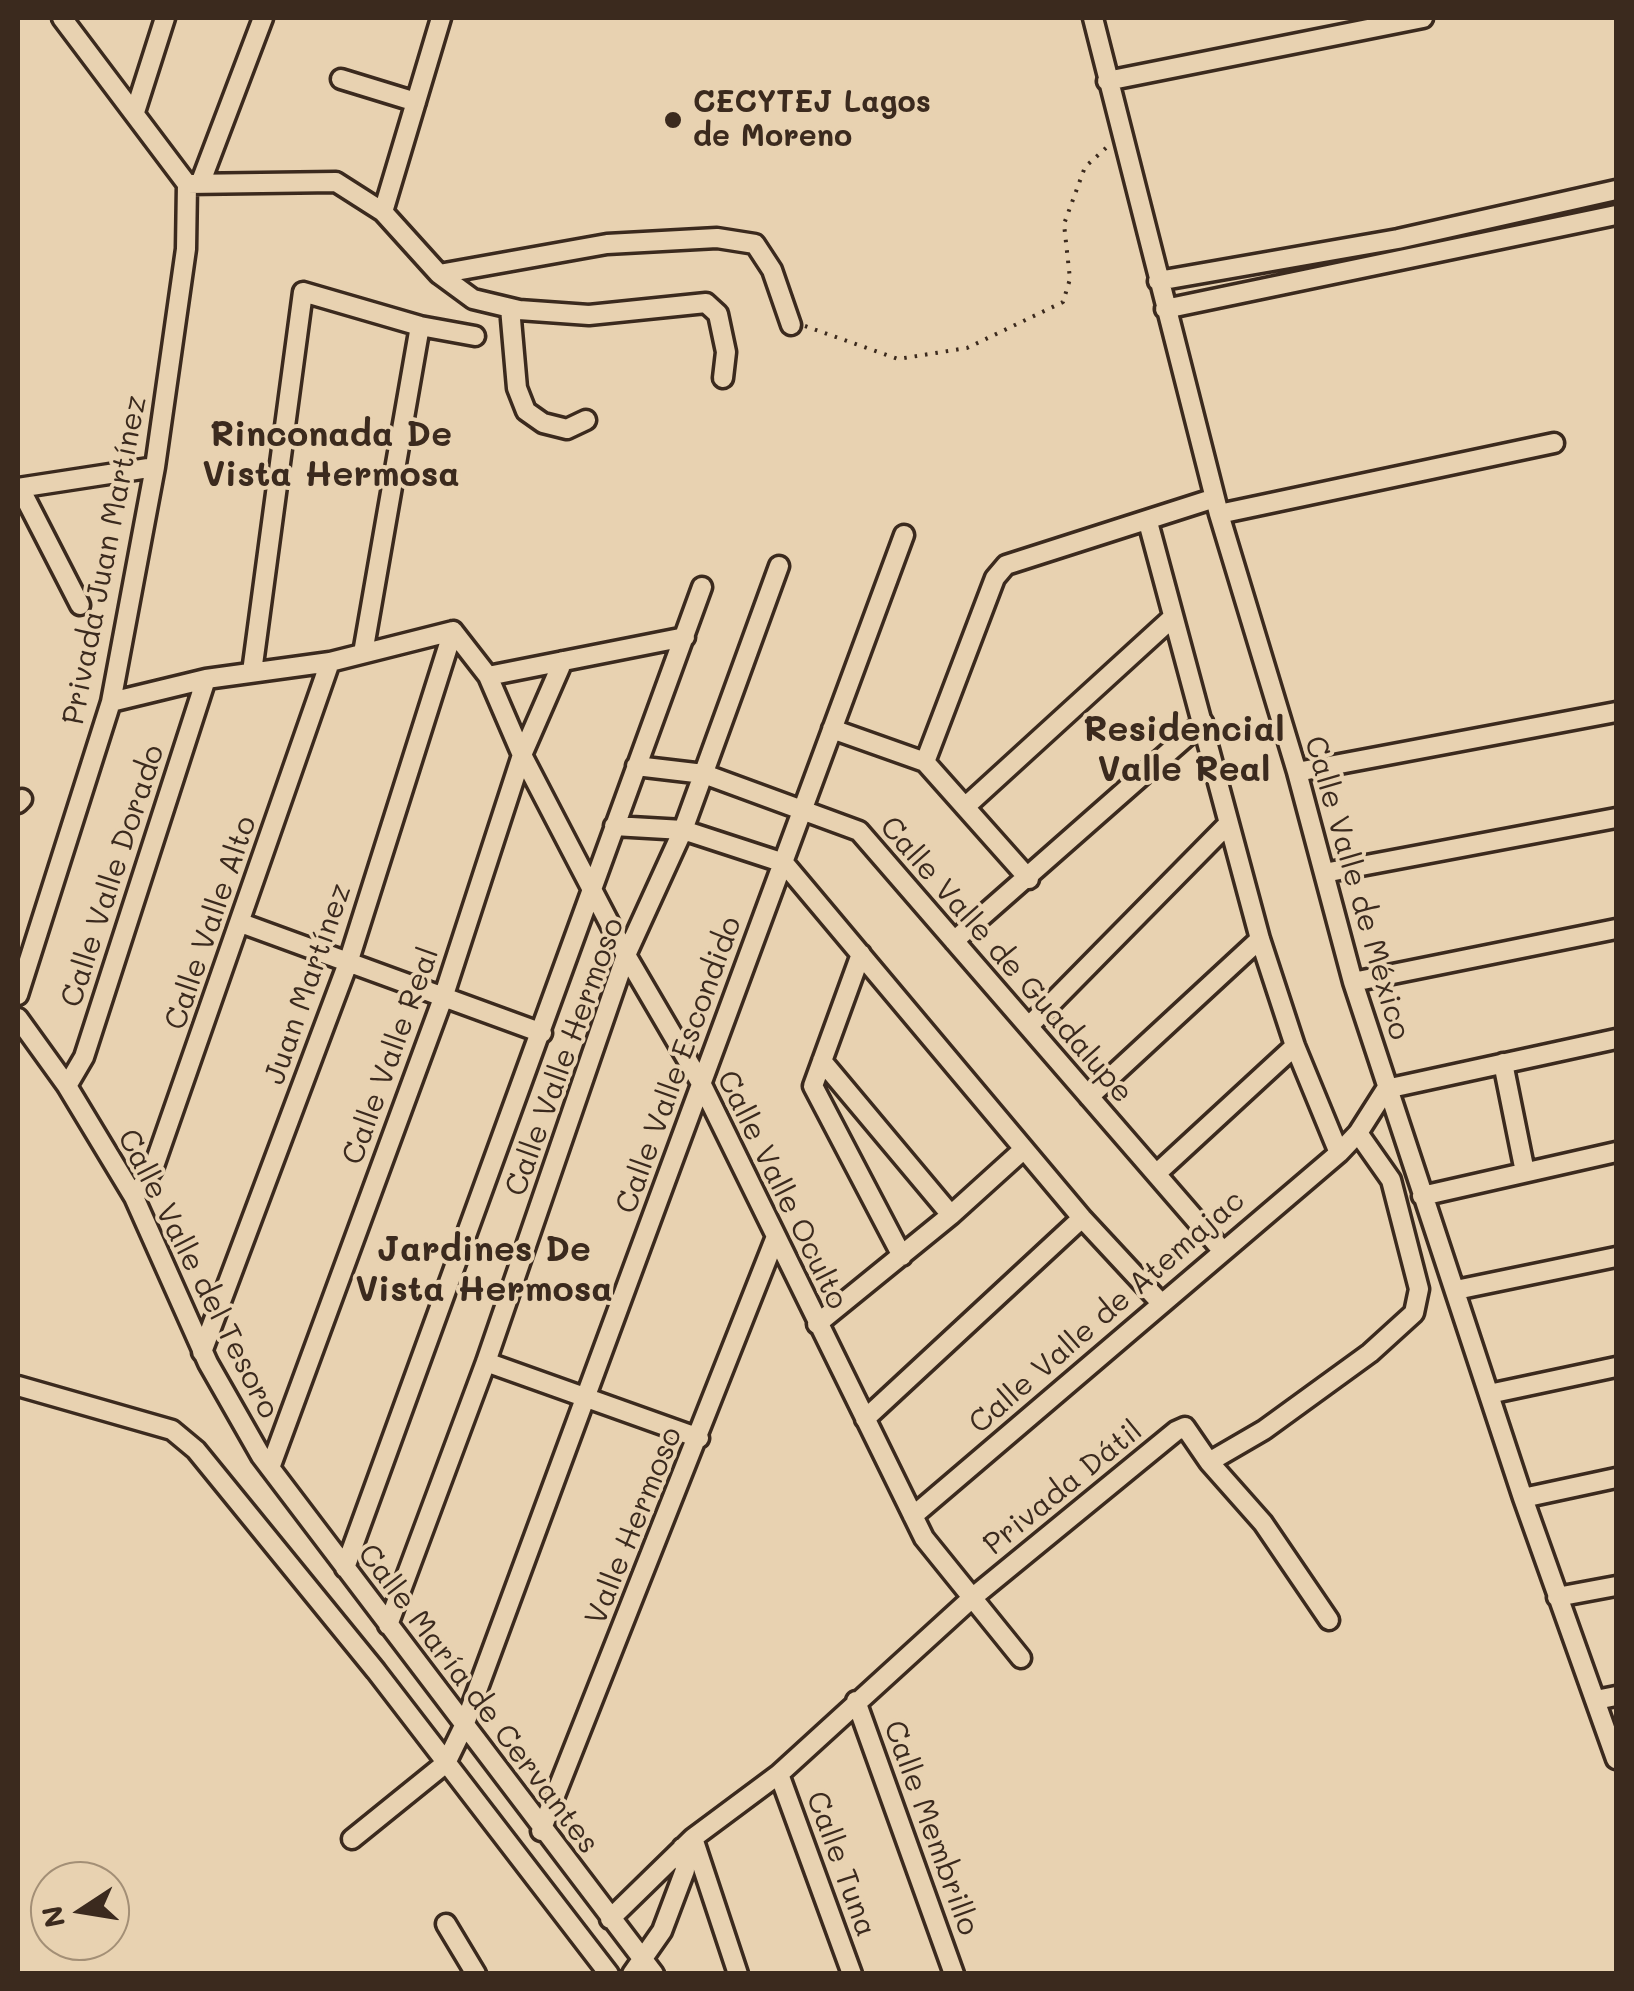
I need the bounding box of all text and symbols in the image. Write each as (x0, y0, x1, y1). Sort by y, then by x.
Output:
place label: CECYTEJ Lagos de Moreno (693, 85, 931, 156)
marker: CECYTEJ Lagos de Moreno (662, 109, 684, 131)
street label: Privada Juan Martínez (55, 392, 155, 728)
district label: Rinconada De Vista Hermosa (202, 414, 460, 496)
district label: Residencial Valle Real (1083, 709, 1285, 791)
street label: Calle Valle de México (1296, 732, 1418, 1044)
street label: Calle Valle Dorado (54, 740, 172, 1012)
street label: Calle Valle de Guadalupe (872, 809, 1140, 1111)
street label: Calle Valle Alto (158, 811, 264, 1035)
street label: Juan Martínez (257, 879, 359, 1089)
street label: Calle Valle Escondido (608, 912, 750, 1218)
street label: Calle Valle Hermoso (498, 913, 632, 1201)
street label: Calle Valle Real (335, 942, 447, 1170)
street label: Calle Valle Oculto (709, 1065, 855, 1315)
street label: Calle Valle del Tesoro (109, 1123, 287, 1425)
street label: Calle Valle de Atemajac (962, 1183, 1252, 1441)
district label: Jardines De Vista Hermosa (355, 1229, 613, 1311)
street label: Privada Dátil (976, 1413, 1150, 1563)
street label: Valle Hermoso (578, 1422, 690, 1630)
street label: Calle María de Cervantes (350, 1537, 606, 1861)
street label: Calle Membrillo (875, 1716, 987, 1940)
street label: Calle Tuna (798, 1787, 884, 1941)
north arrow (30, 1861, 130, 1961)
text: N (33, 1903, 72, 1931)

